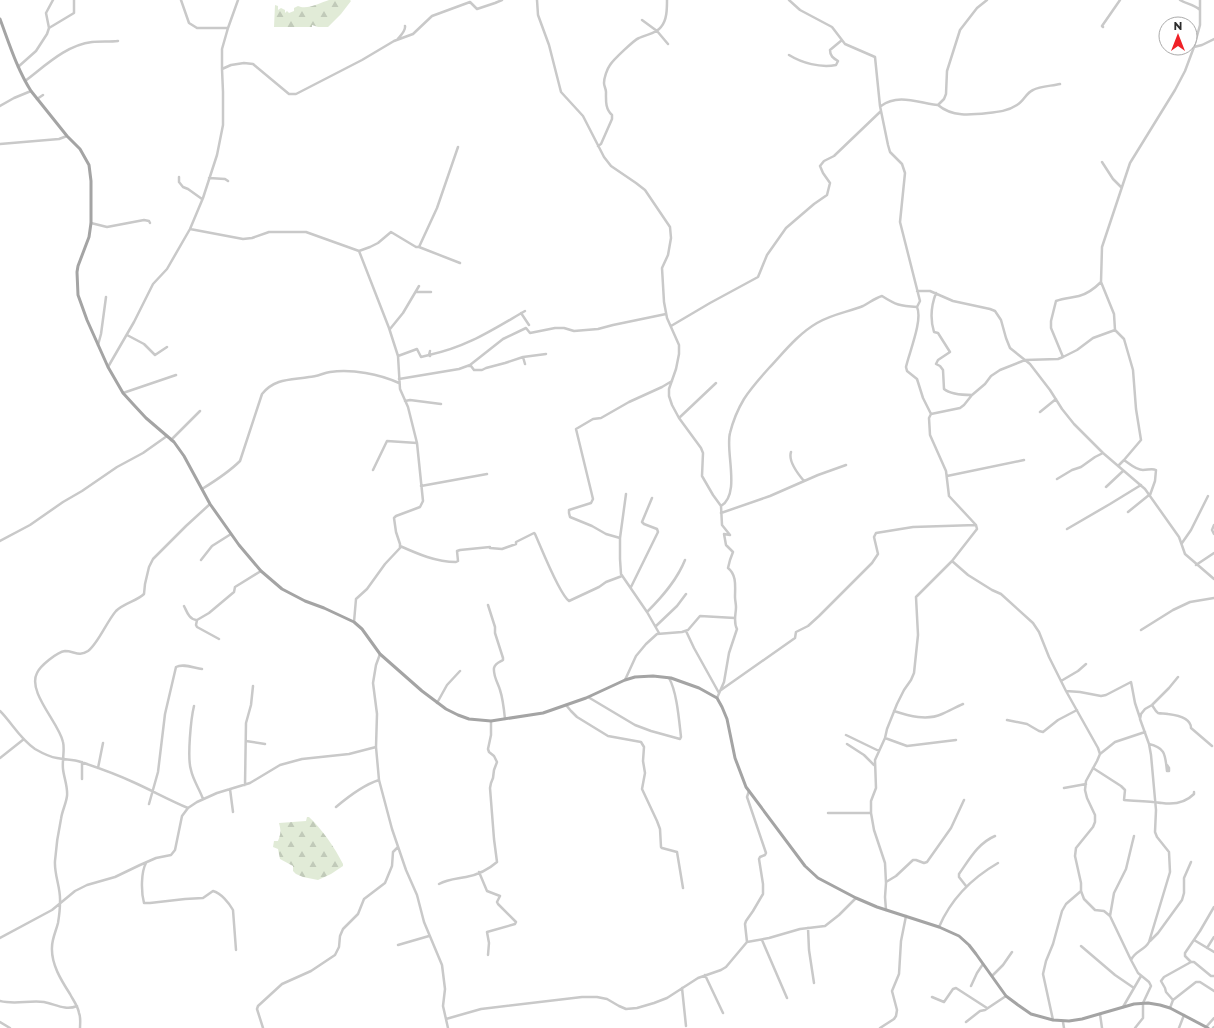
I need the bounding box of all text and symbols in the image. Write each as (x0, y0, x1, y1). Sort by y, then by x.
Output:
north arrow (1158, 16, 1198, 56)
text: N (1174, 19, 1182, 33)

